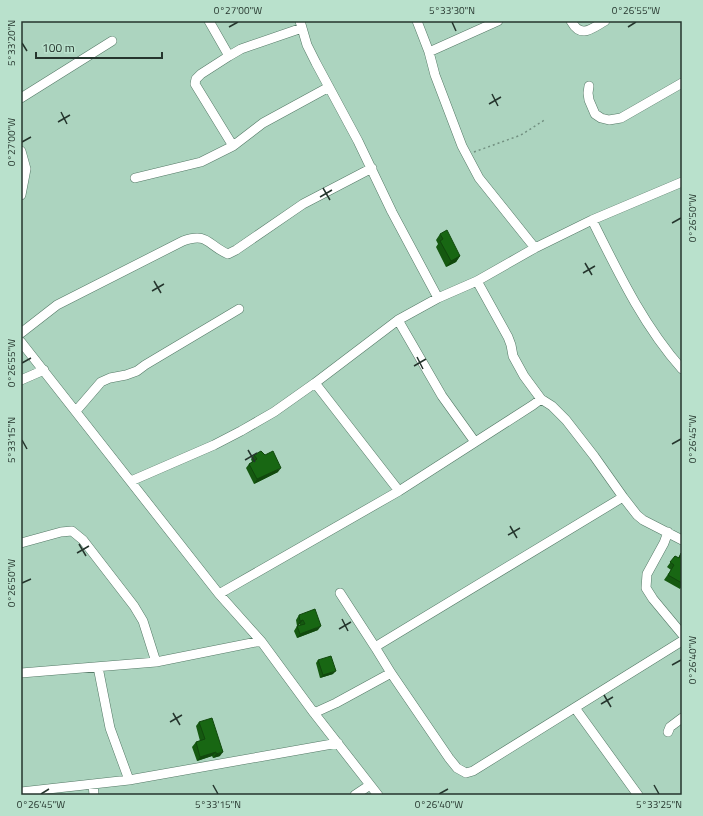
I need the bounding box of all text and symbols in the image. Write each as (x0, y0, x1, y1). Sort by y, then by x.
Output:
text: 0°27'00"W (214, 3, 262, 18)
text: 5°33'30"N (429, 3, 475, 18)
text: 0°26'55"W (612, 3, 660, 18)
text: 5°33'20"N (4, 20, 19, 66)
scale bar (36, 34, 162, 60)
text: 100 m (42, 38, 75, 57)
text: 0°27'00"W (4, 118, 19, 166)
text: 0°26'50"W (685, 194, 700, 242)
text: 0°26'55"W (4, 339, 19, 387)
text: 0°26'45"W (685, 415, 700, 463)
text: 5°33'15"N (4, 417, 19, 463)
text: 0°26'50"W (4, 559, 19, 607)
text: 0°26'40"W (685, 636, 700, 684)
text: 0°26'45"W (17, 797, 65, 812)
text: 5°33'15"N (195, 797, 241, 812)
text: 0°26'40"W (415, 797, 463, 812)
text: 5°33'25"N (636, 797, 682, 812)

